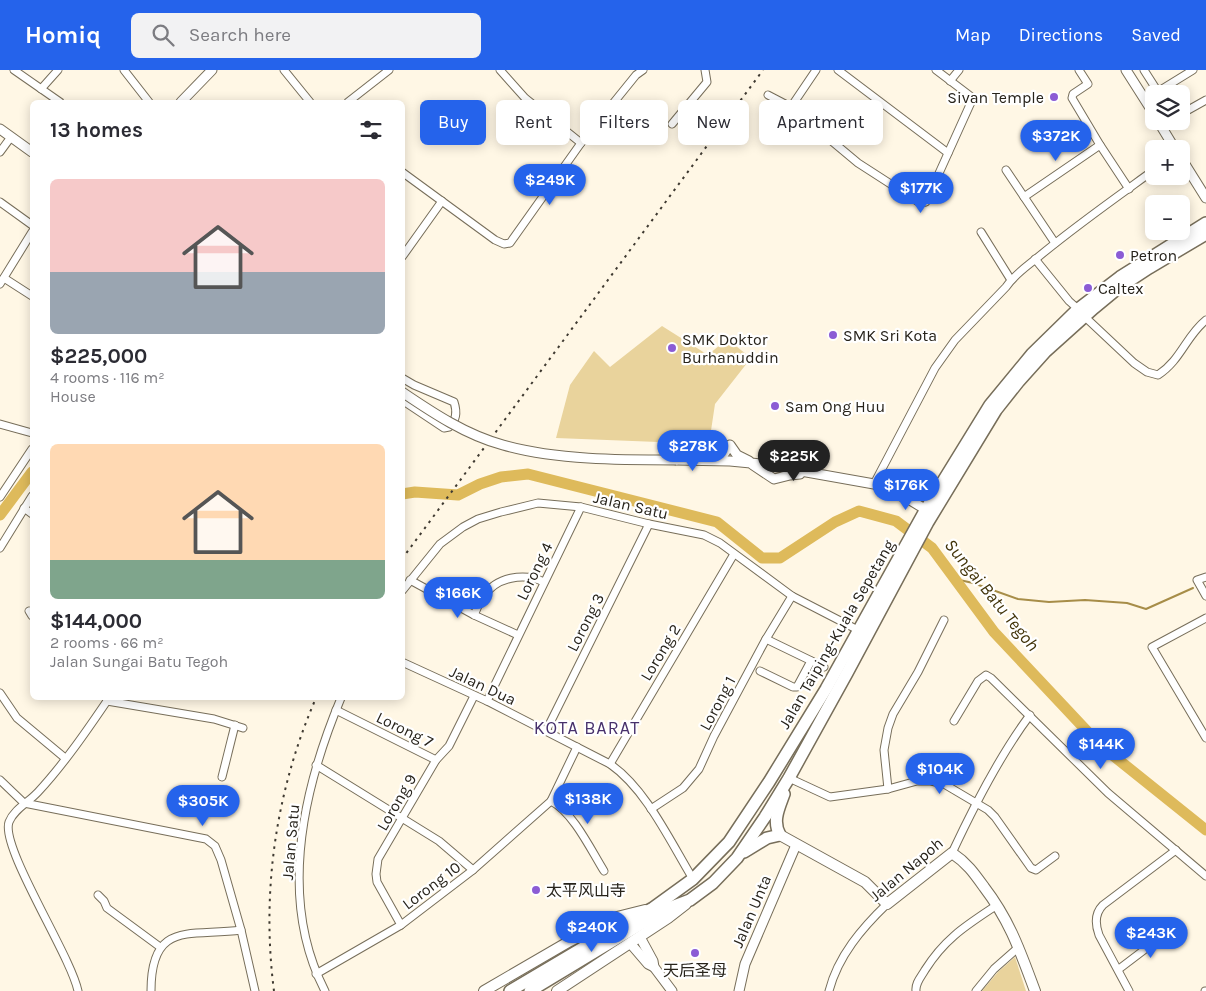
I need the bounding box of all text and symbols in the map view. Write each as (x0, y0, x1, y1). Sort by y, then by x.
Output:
search box (131, 13, 481, 58)
text: Homiq (25, 21, 101, 49)
icon: search (149, 21, 177, 49)
text: Search here (189, 24, 291, 46)
text: Map (955, 24, 991, 46)
text: Directions (1019, 24, 1103, 46)
text: Saved (1131, 24, 1181, 46)
map controls (1145, 85, 1190, 240)
button: layers (1145, 85, 1190, 130)
place label: Sivan Temple (947, 88, 1044, 107)
marker: Sivan Temple (1048, 91, 1060, 103)
chip: Buy (420, 100, 486, 145)
chip: Rent (496, 100, 570, 145)
chip: Filters (580, 100, 668, 145)
chip: New (678, 100, 749, 145)
chip: Apartment (759, 100, 883, 145)
icon: filters (357, 116, 385, 144)
text: 13 homes (50, 118, 143, 142)
pin: $372K (1021, 119, 1091, 162)
text: $372K (1031, 126, 1081, 145)
button: + (1145, 140, 1190, 185)
pin: $249K (515, 164, 585, 206)
text: $249K (525, 170, 575, 189)
pin: $177K (886, 172, 956, 214)
text: $177K (899, 178, 943, 197)
button: − (1145, 195, 1190, 240)
icon: home (173, 212, 263, 302)
place label: Petron (1130, 246, 1177, 265)
marker: Petron (1114, 249, 1126, 261)
place label: Caltex (1098, 279, 1144, 298)
marker: Caltex (1082, 282, 1094, 294)
place label: SMK Sri Kota (843, 326, 937, 345)
marker: SMK Sri Kota (827, 329, 839, 341)
place label: SMK Doktor Burhanuddin (682, 330, 779, 367)
marker: SMK Doktor Burhanuddin (666, 342, 678, 354)
text: $225,000 (50, 344, 147, 368)
text: 4 rooms · 116 m² (50, 368, 165, 387)
text: House (50, 387, 96, 406)
place label: Sam Ong Huu (785, 397, 885, 416)
marker: Sam Ong Huu (769, 400, 781, 412)
pin: $278K (658, 430, 728, 472)
text: $278K (668, 436, 718, 455)
pin: $225K (759, 440, 829, 482)
text: $225K (769, 446, 819, 465)
pin: $176K (871, 468, 941, 511)
text: $176K (884, 475, 928, 494)
icon: home (173, 477, 263, 567)
street label: Jalan Satu (592, 488, 670, 523)
water label: Sungai Batu Tegoh (940, 534, 1044, 656)
street label: Jalan Taiping-Kuala Sepetang (774, 536, 898, 732)
street label: Lorong 4 (512, 539, 557, 603)
pin: $166K (423, 576, 493, 619)
text: $166K (435, 583, 481, 602)
street label: Lorong 3 (563, 590, 608, 654)
text: $144,000 (50, 609, 142, 633)
street label: Lorong 2 (636, 621, 685, 684)
text: 2 rooms · 66 m² (50, 633, 164, 652)
text: Jalan Sungai Batu Tegoh (50, 652, 228, 671)
street label: Jalan Dua (447, 662, 519, 709)
street label: Lorong 1 (695, 673, 740, 734)
street label: Lorong 7 (373, 708, 437, 752)
district label: KOTA BARAT (534, 717, 640, 739)
pin: $144K (1066, 728, 1136, 770)
text: $144K (1078, 734, 1124, 753)
pin: $104K (905, 752, 975, 795)
text: $104K (917, 759, 963, 778)
street label: Lorong 9 (373, 770, 420, 834)
pin: $138K (553, 782, 623, 825)
pin: $305K (168, 784, 238, 827)
text: $138K (564, 789, 612, 808)
text: $305K (178, 791, 228, 810)
street label: Jalan Satu (278, 803, 303, 881)
street label: Jalan Napoh (866, 833, 947, 905)
street label: Lorong 10 (398, 857, 464, 913)
street label: Jalan Unta (728, 872, 775, 950)
place label: 太平风山寺 (546, 881, 626, 900)
marker: 太平风山寺 (530, 884, 542, 896)
pin: $240K (557, 910, 627, 953)
pin: $243K (1116, 916, 1186, 959)
text: $240K (567, 917, 617, 936)
text: $243K (1126, 923, 1176, 942)
marker: 天后圣母 (689, 947, 701, 959)
place label: 天后圣母 (663, 961, 727, 980)

